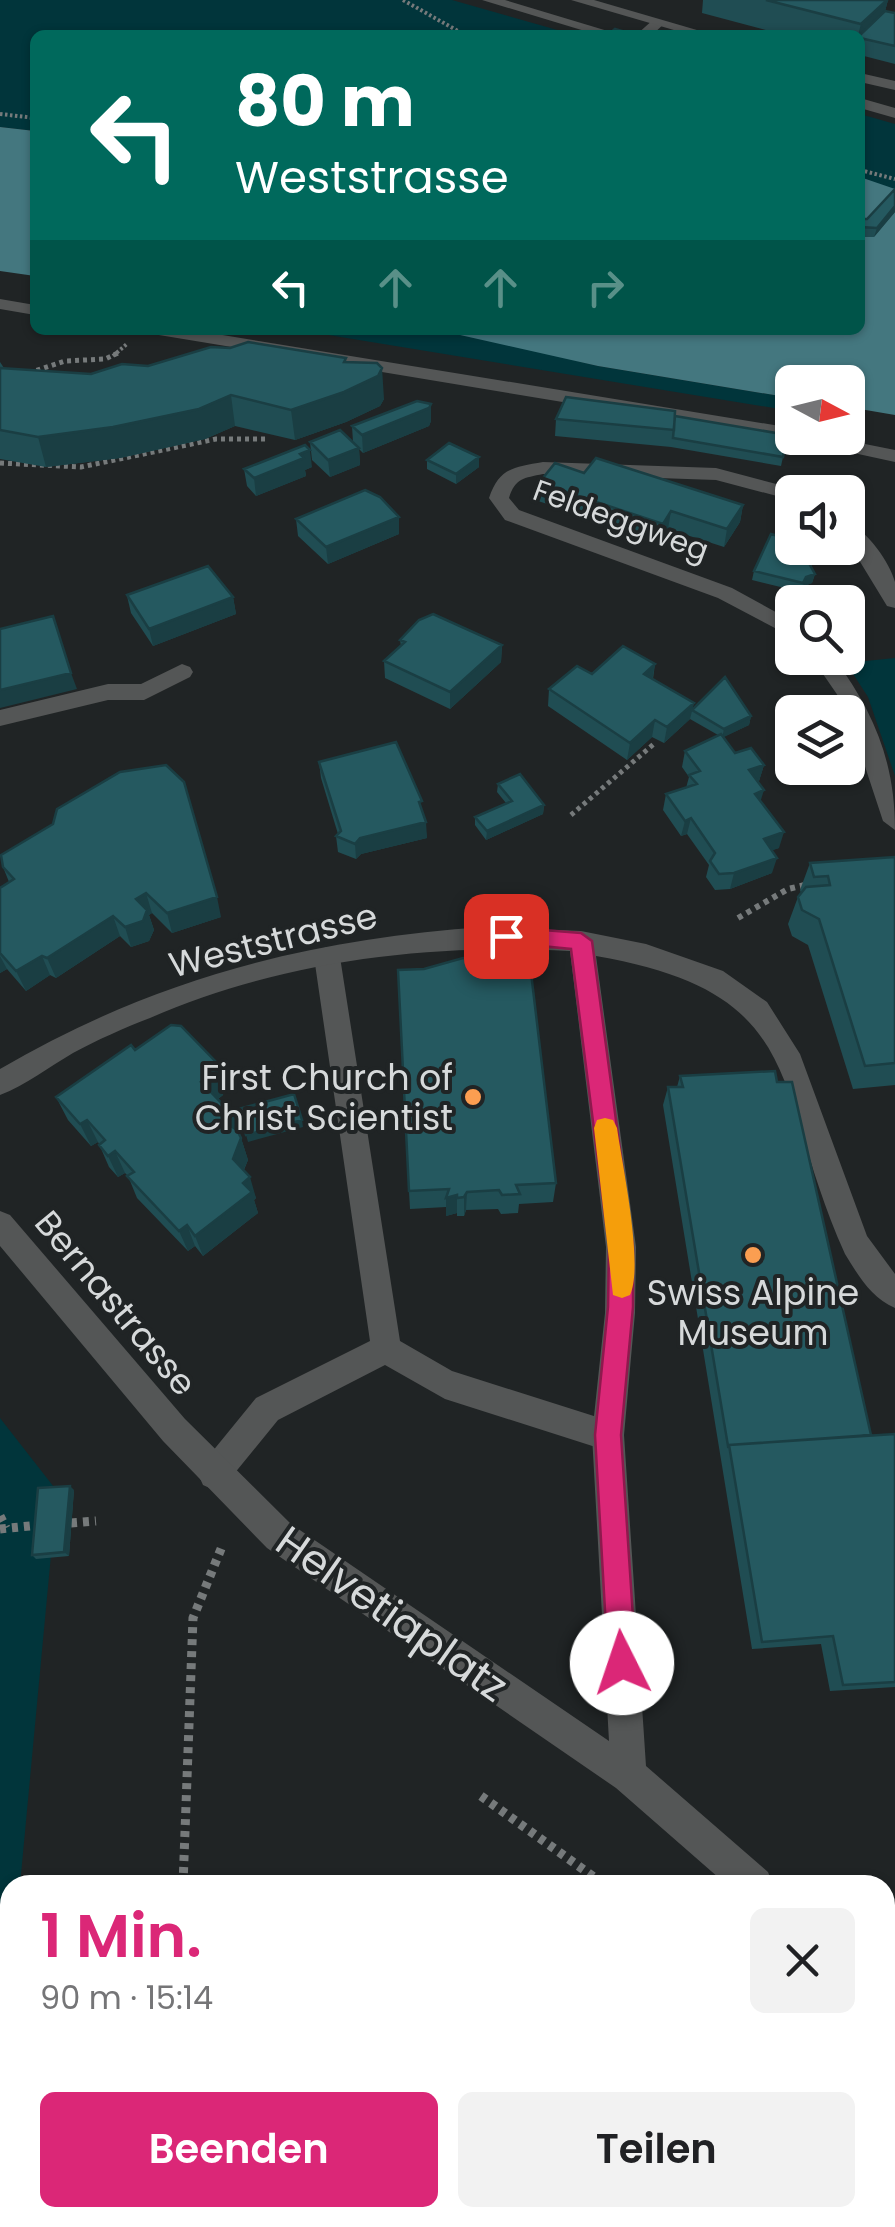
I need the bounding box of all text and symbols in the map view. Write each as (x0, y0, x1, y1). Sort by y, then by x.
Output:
text: 80 m (235, 52, 415, 151)
icon: left (70, 70, 200, 200)
text: Weststrasse (235, 146, 509, 209)
icon: left (263, 260, 318, 315)
icon: ahead (368, 260, 423, 315)
icon: ahead (473, 260, 528, 315)
icon: right (578, 260, 633, 315)
north arrow (775, 365, 865, 455)
map controls (775, 365, 865, 785)
street label: Feldeggweg (527, 468, 715, 572)
button: sound (775, 475, 865, 565)
button: search (775, 585, 865, 675)
button: layers (775, 695, 865, 785)
street label: Weststrasse (164, 890, 382, 990)
pin (464, 894, 549, 979)
icon: arrive (479, 909, 534, 964)
place label: First Church of Christ Scientist (195, 1053, 453, 1142)
marker: First Church of Christ Scientist (462, 1086, 484, 1108)
street label: Bernastrasse (24, 1200, 208, 1406)
marker: Swiss Alpine Museum (742, 1244, 764, 1266)
place label: Swiss Alpine Museum (647, 1268, 859, 1357)
street label: Helvetiaplatz (264, 1512, 520, 1716)
position arrow (570, 1611, 674, 1715)
text: 1 Min. (40, 1894, 202, 1978)
button: close (750, 1908, 855, 2013)
text: 90 m · 15:14 (40, 1975, 213, 2020)
button: Beenden (40, 2092, 438, 2207)
button: Teilen (458, 2092, 855, 2207)

